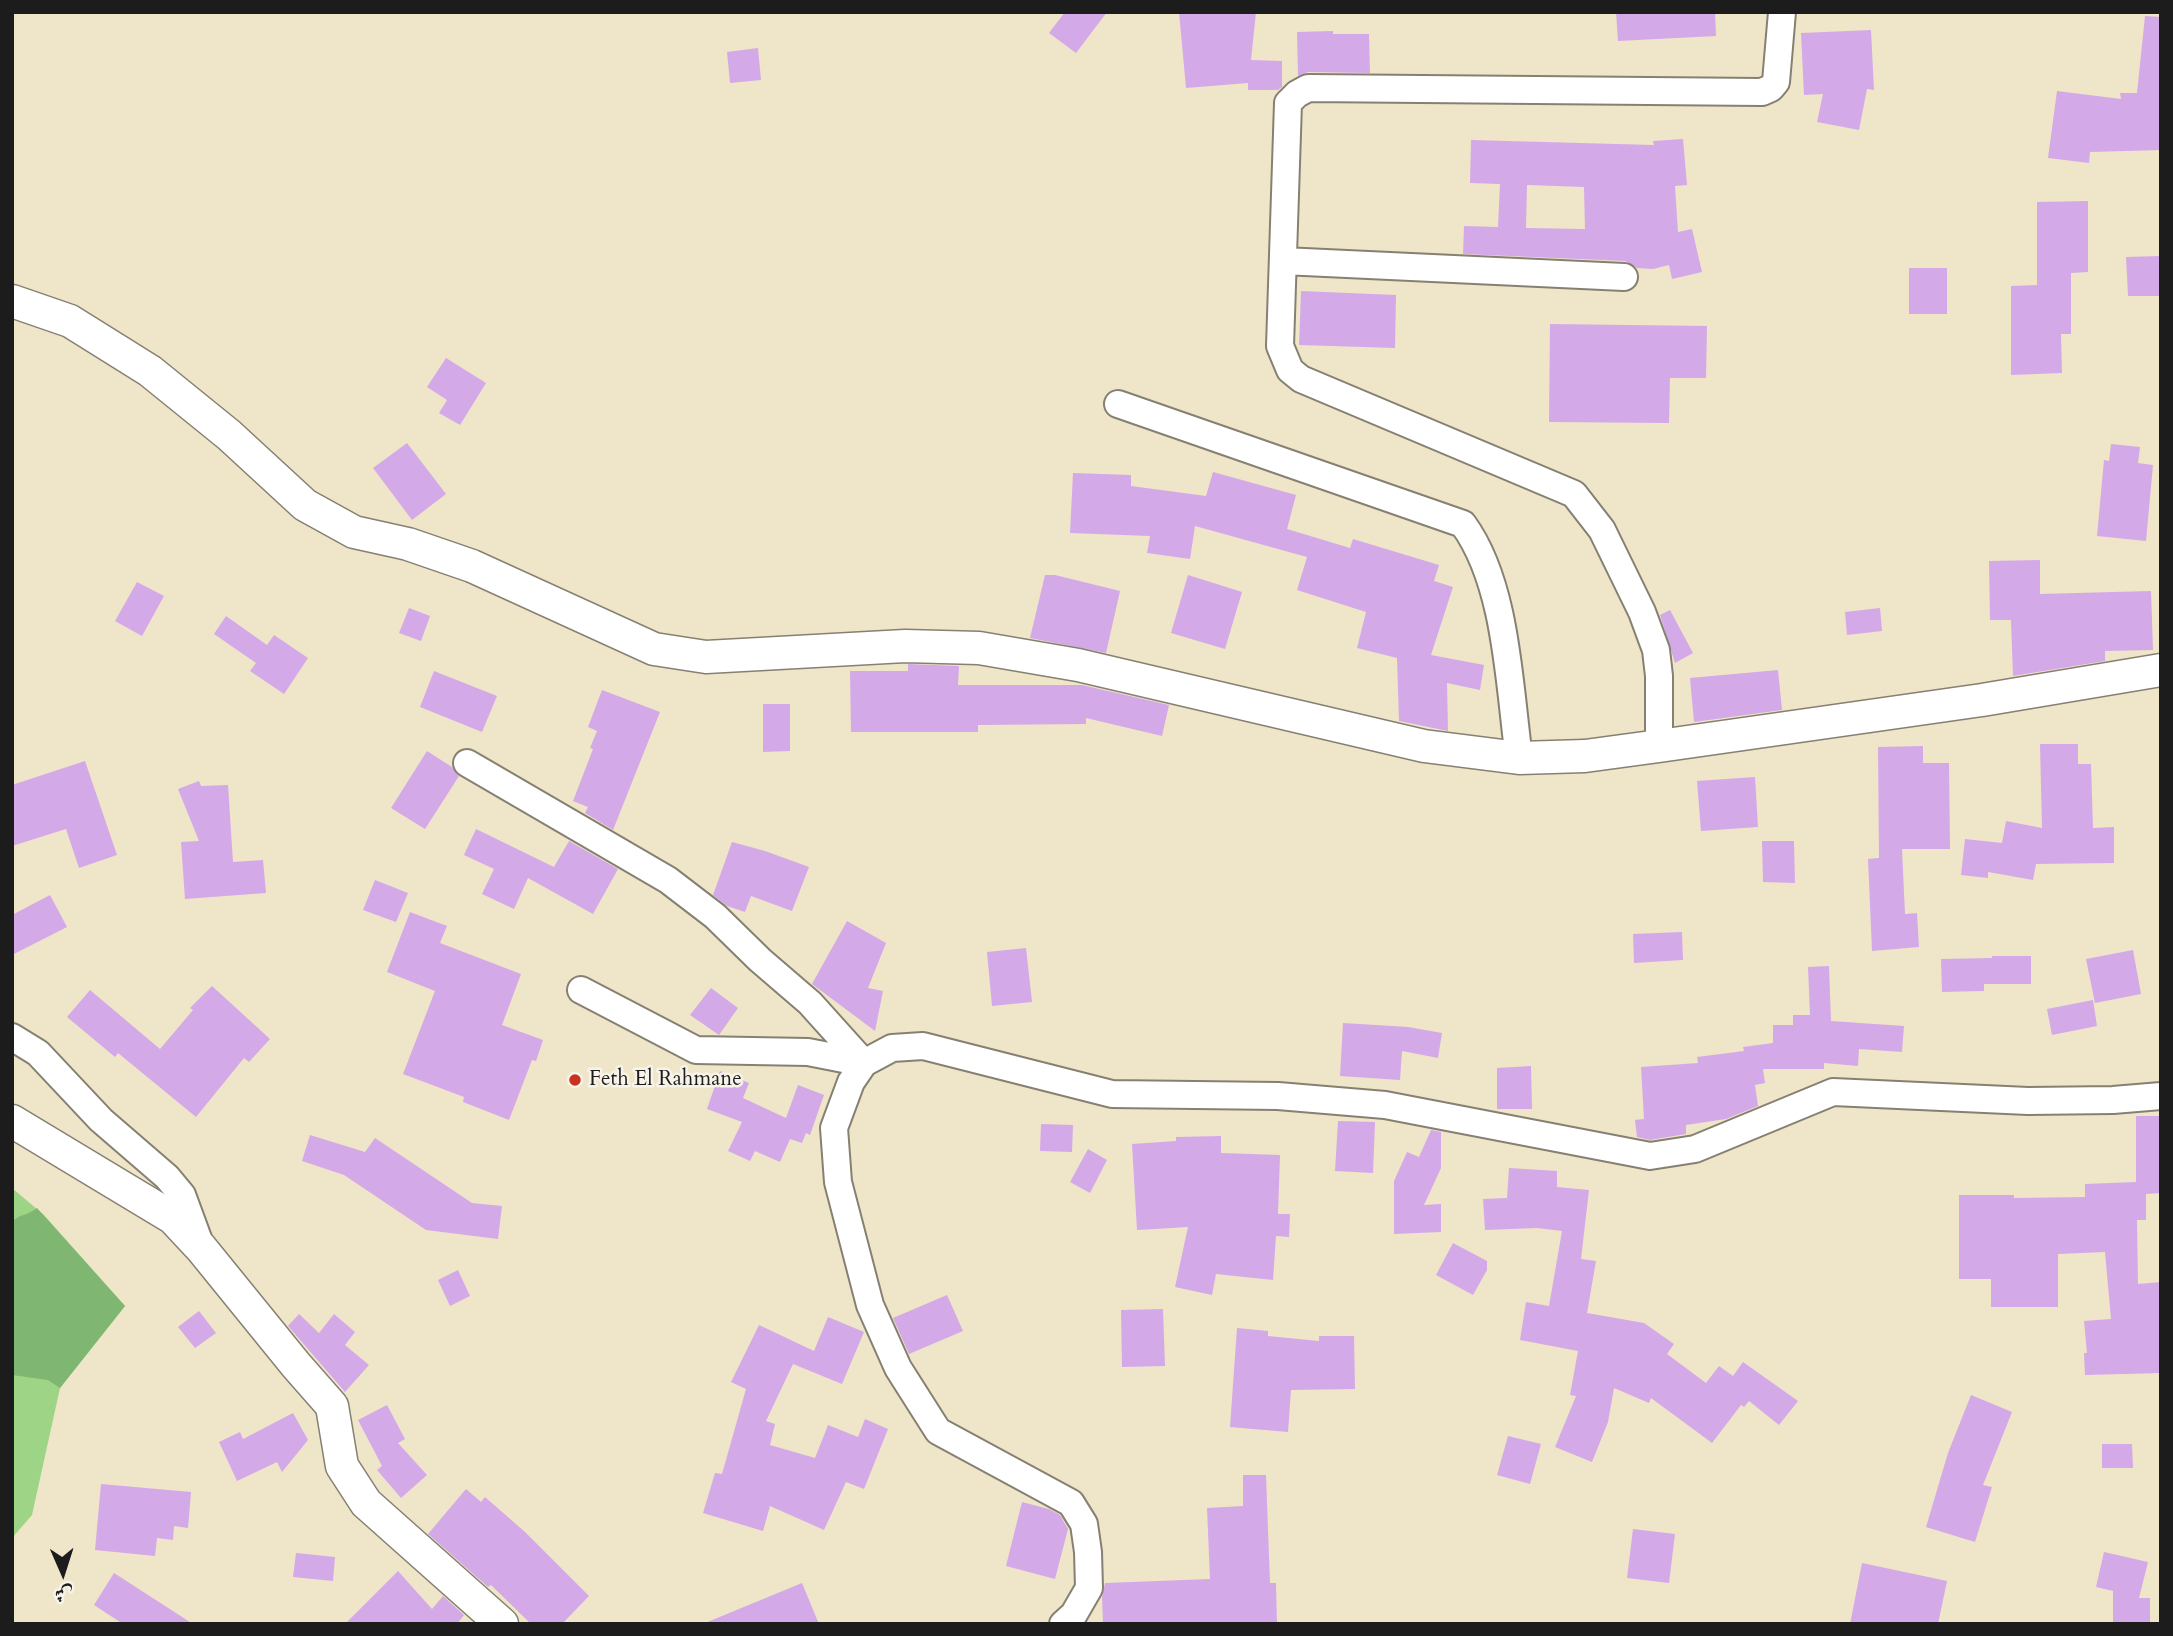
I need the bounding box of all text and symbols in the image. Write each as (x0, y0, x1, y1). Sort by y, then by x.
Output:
place label: Feth El Rahmane (589, 1067, 742, 1093)
marker: Feth El Rahmane (567, 1072, 583, 1088)
north arrow (28, 1538, 98, 1608)
text: ش (54, 1580, 74, 1607)

